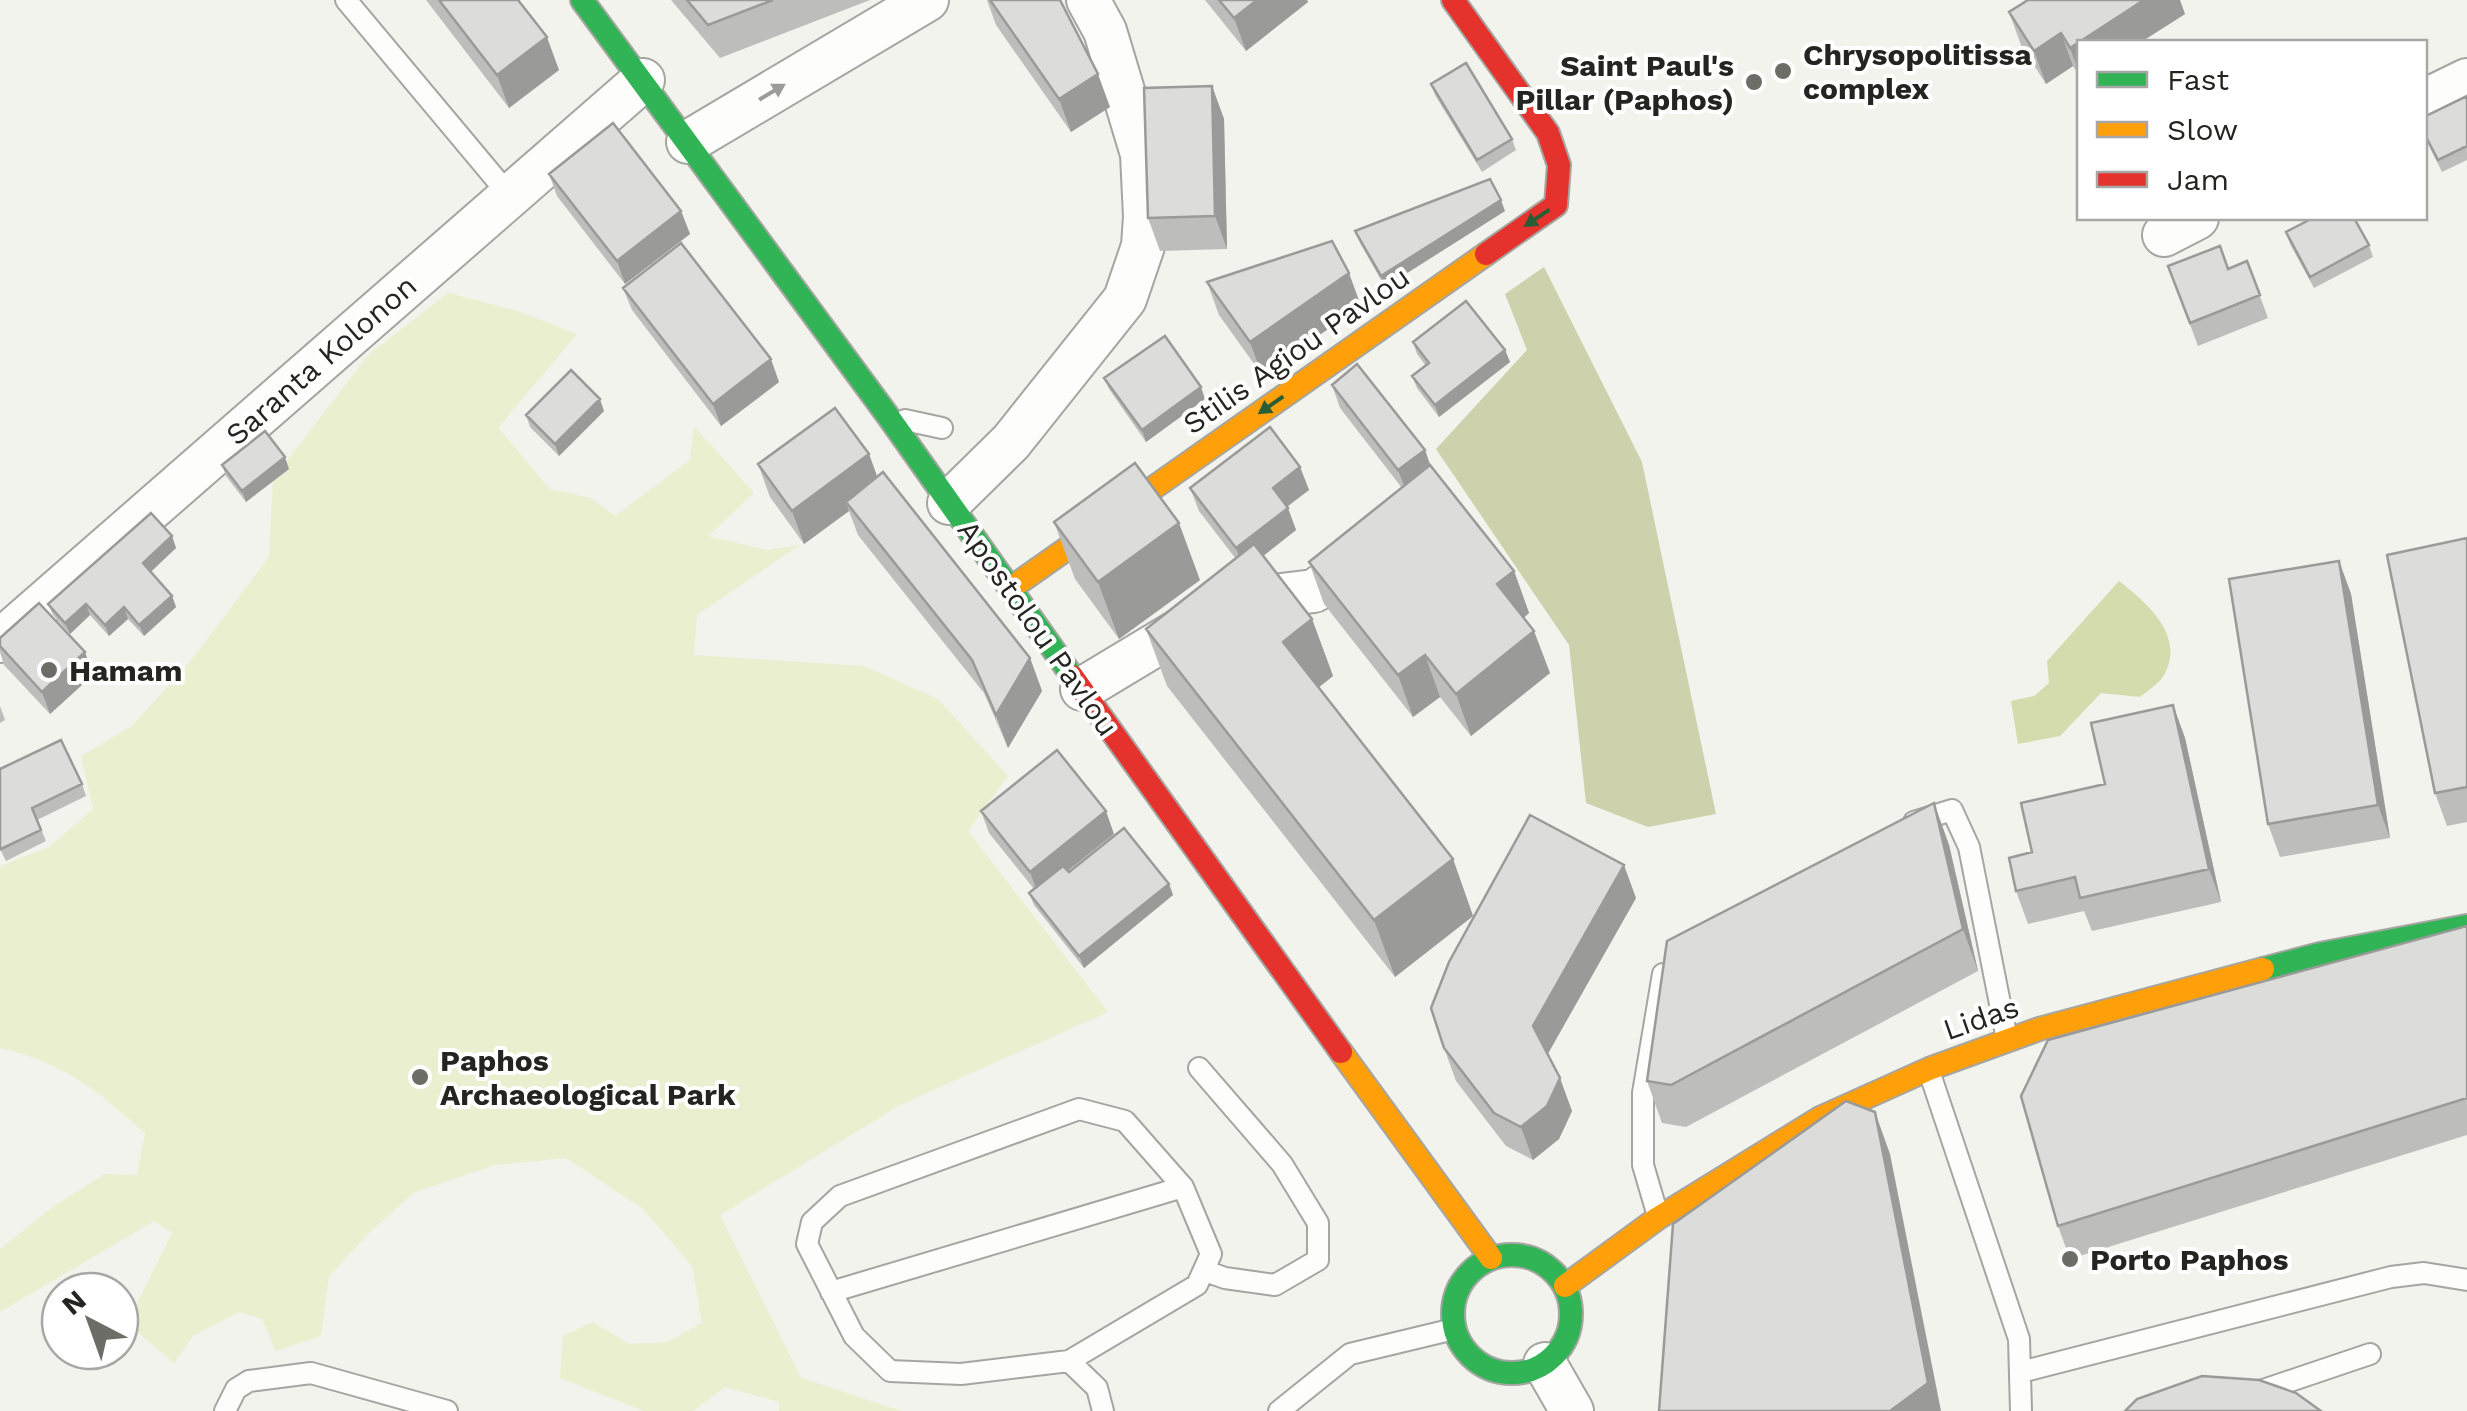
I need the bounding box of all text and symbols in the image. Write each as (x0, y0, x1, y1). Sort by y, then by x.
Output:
place label: Chrysopolitissa complex (1803, 37, 2033, 106)
legend (2077, 40, 2427, 220)
place label: Saint Paul's Pillar (Paphos) (1515, 48, 1734, 117)
marker: Chrysopolitissa complex (1772, 60, 1794, 82)
text: Fast (2167, 62, 2230, 97)
marker: Saint Paul's Pillar (Paphos) (1743, 71, 1765, 93)
one-way arrow (758, 84, 786, 101)
text: Slow (2167, 112, 2238, 147)
text: Jam (2167, 162, 2229, 197)
one-way arrow (1523, 208, 1550, 227)
street label: Stilis Agiou Pavlou (1176, 259, 1416, 441)
street label: Saranta Kolonon (219, 268, 423, 452)
one-way arrow (1257, 394, 1284, 414)
street label: Apostolou Pavlou (951, 514, 1125, 742)
place label: Hamam (69, 653, 182, 688)
marker: Hamam (38, 659, 60, 681)
street label: Lidas (1939, 989, 2023, 1047)
place label: Paphos Archaeological Park (440, 1043, 736, 1112)
marker: Paphos Archaeological Park (409, 1066, 431, 1088)
place label: Porto Paphos (2090, 1242, 2289, 1277)
marker: Porto Paphos (2059, 1248, 2081, 1270)
north arrow (40, 1271, 140, 1371)
text: N (55, 1283, 93, 1322)

